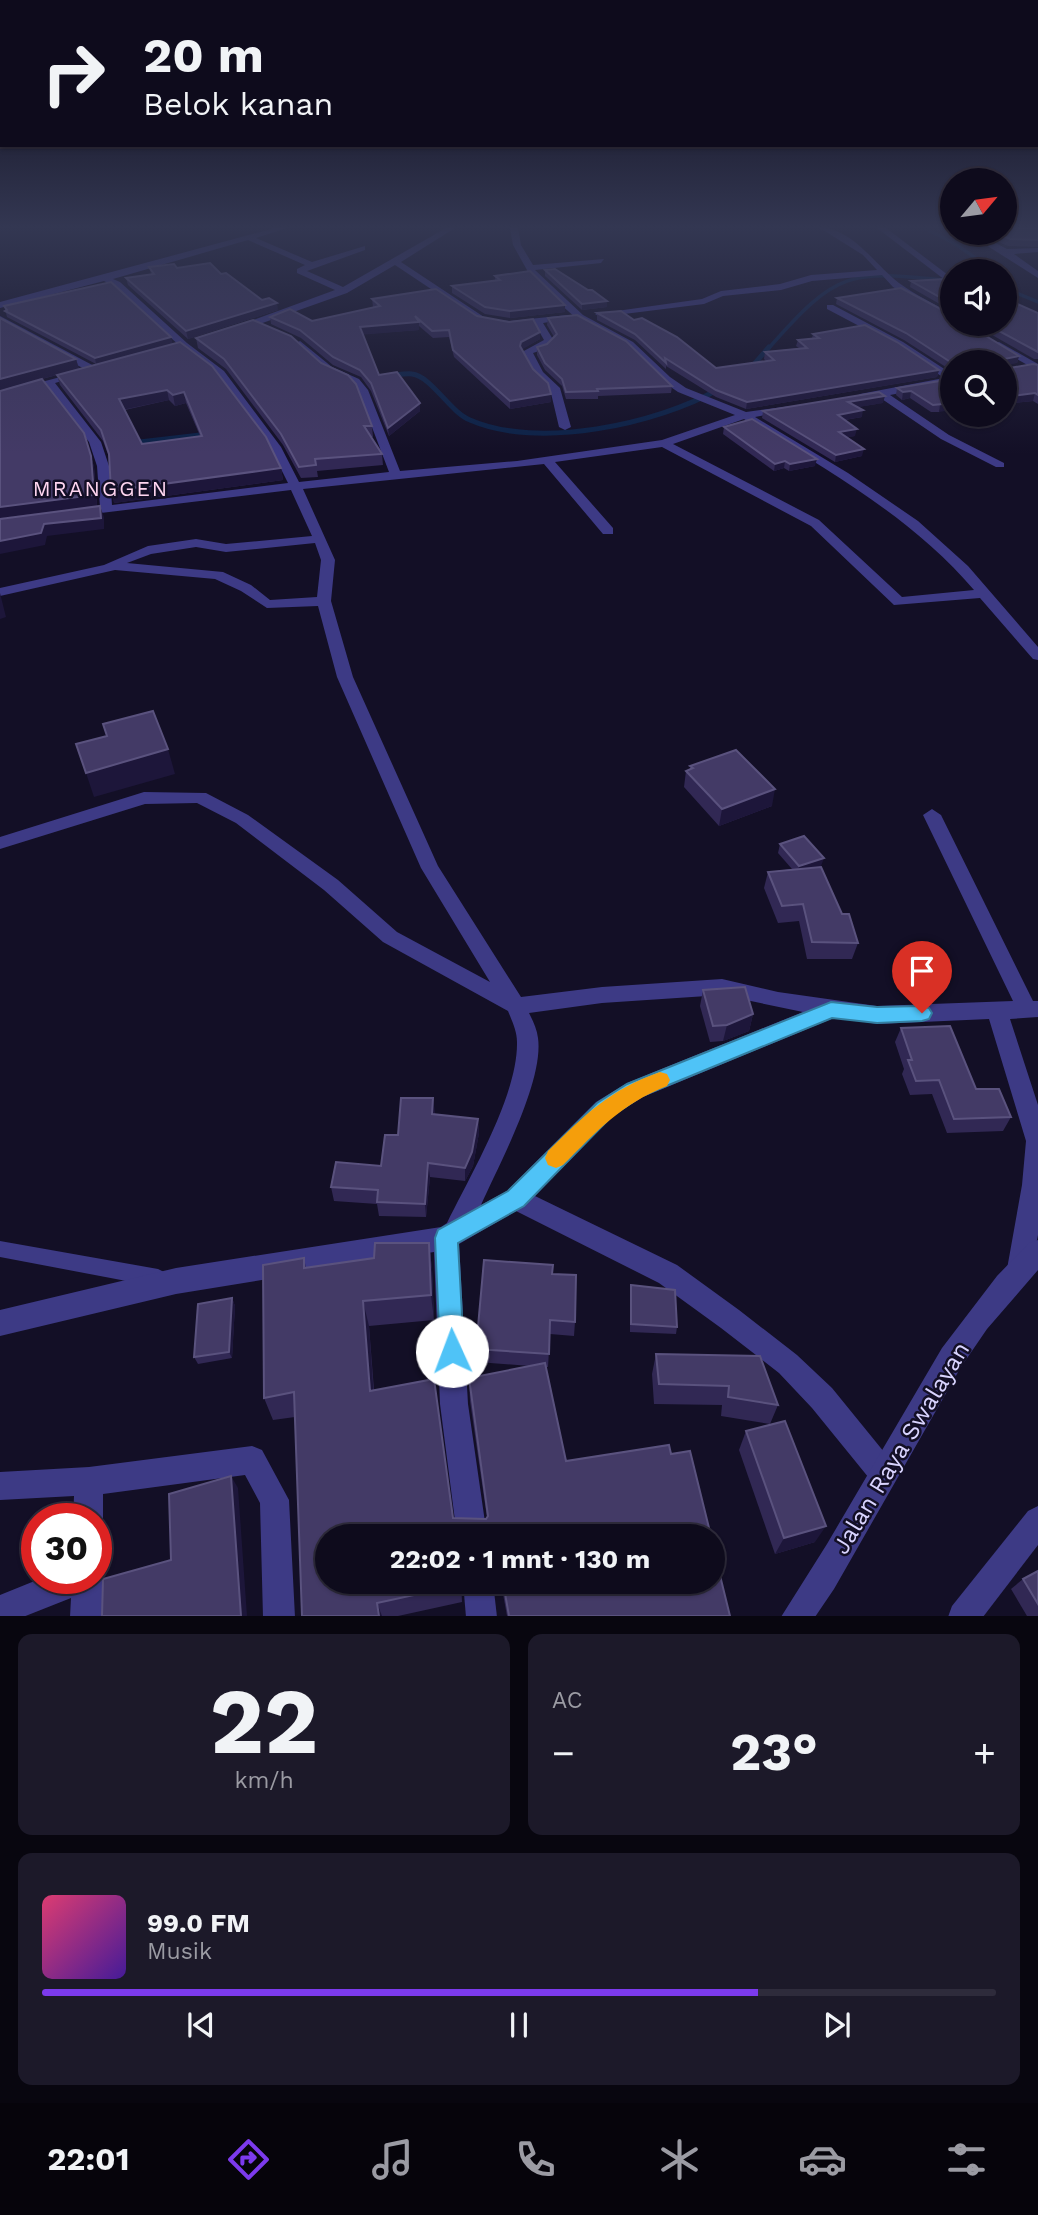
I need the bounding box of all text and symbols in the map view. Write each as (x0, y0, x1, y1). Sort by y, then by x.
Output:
text: 20 m (143, 26, 264, 84)
icon: right (28, 28, 119, 119)
text: Belok kanan (143, 85, 333, 123)
north arrow (940, 168, 1017, 245)
map controls (940, 168, 1017, 427)
button: sound (940, 259, 1017, 336)
button: search (940, 350, 1017, 427)
district label: MRANGGEN (33, 476, 169, 501)
pin (892, 941, 952, 1013)
icon: arrive (903, 952, 941, 990)
position arrow (415, 1314, 489, 1388)
street label: Jalan Raya Swalayan (827, 1337, 975, 1559)
speed limit sign: 30 (21, 1503, 112, 1594)
text: 22:02 · 1 mnt · 130 m (390, 1544, 650, 1574)
text: 22 (210, 1668, 318, 1775)
text: AC (552, 1687, 582, 1714)
text: 23° (730, 1722, 818, 1783)
text: − (552, 1731, 575, 1775)
text: + (973, 1731, 996, 1775)
text: km/h (234, 1767, 294, 1794)
text: 99.0 FM (147, 1908, 250, 1938)
text: Musik (147, 1938, 212, 1965)
icon: previous (182, 2006, 220, 2044)
icon: pause (500, 2006, 538, 2044)
icon: next (818, 2006, 856, 2044)
icon: directions (224, 2135, 273, 2184)
icon: music (368, 2135, 417, 2184)
icon: phone (511, 2135, 560, 2184)
icon: climate (655, 2135, 704, 2184)
icon: car (798, 2135, 847, 2184)
icon: filters (942, 2135, 991, 2184)
text: 22:01 (47, 2140, 129, 2178)

